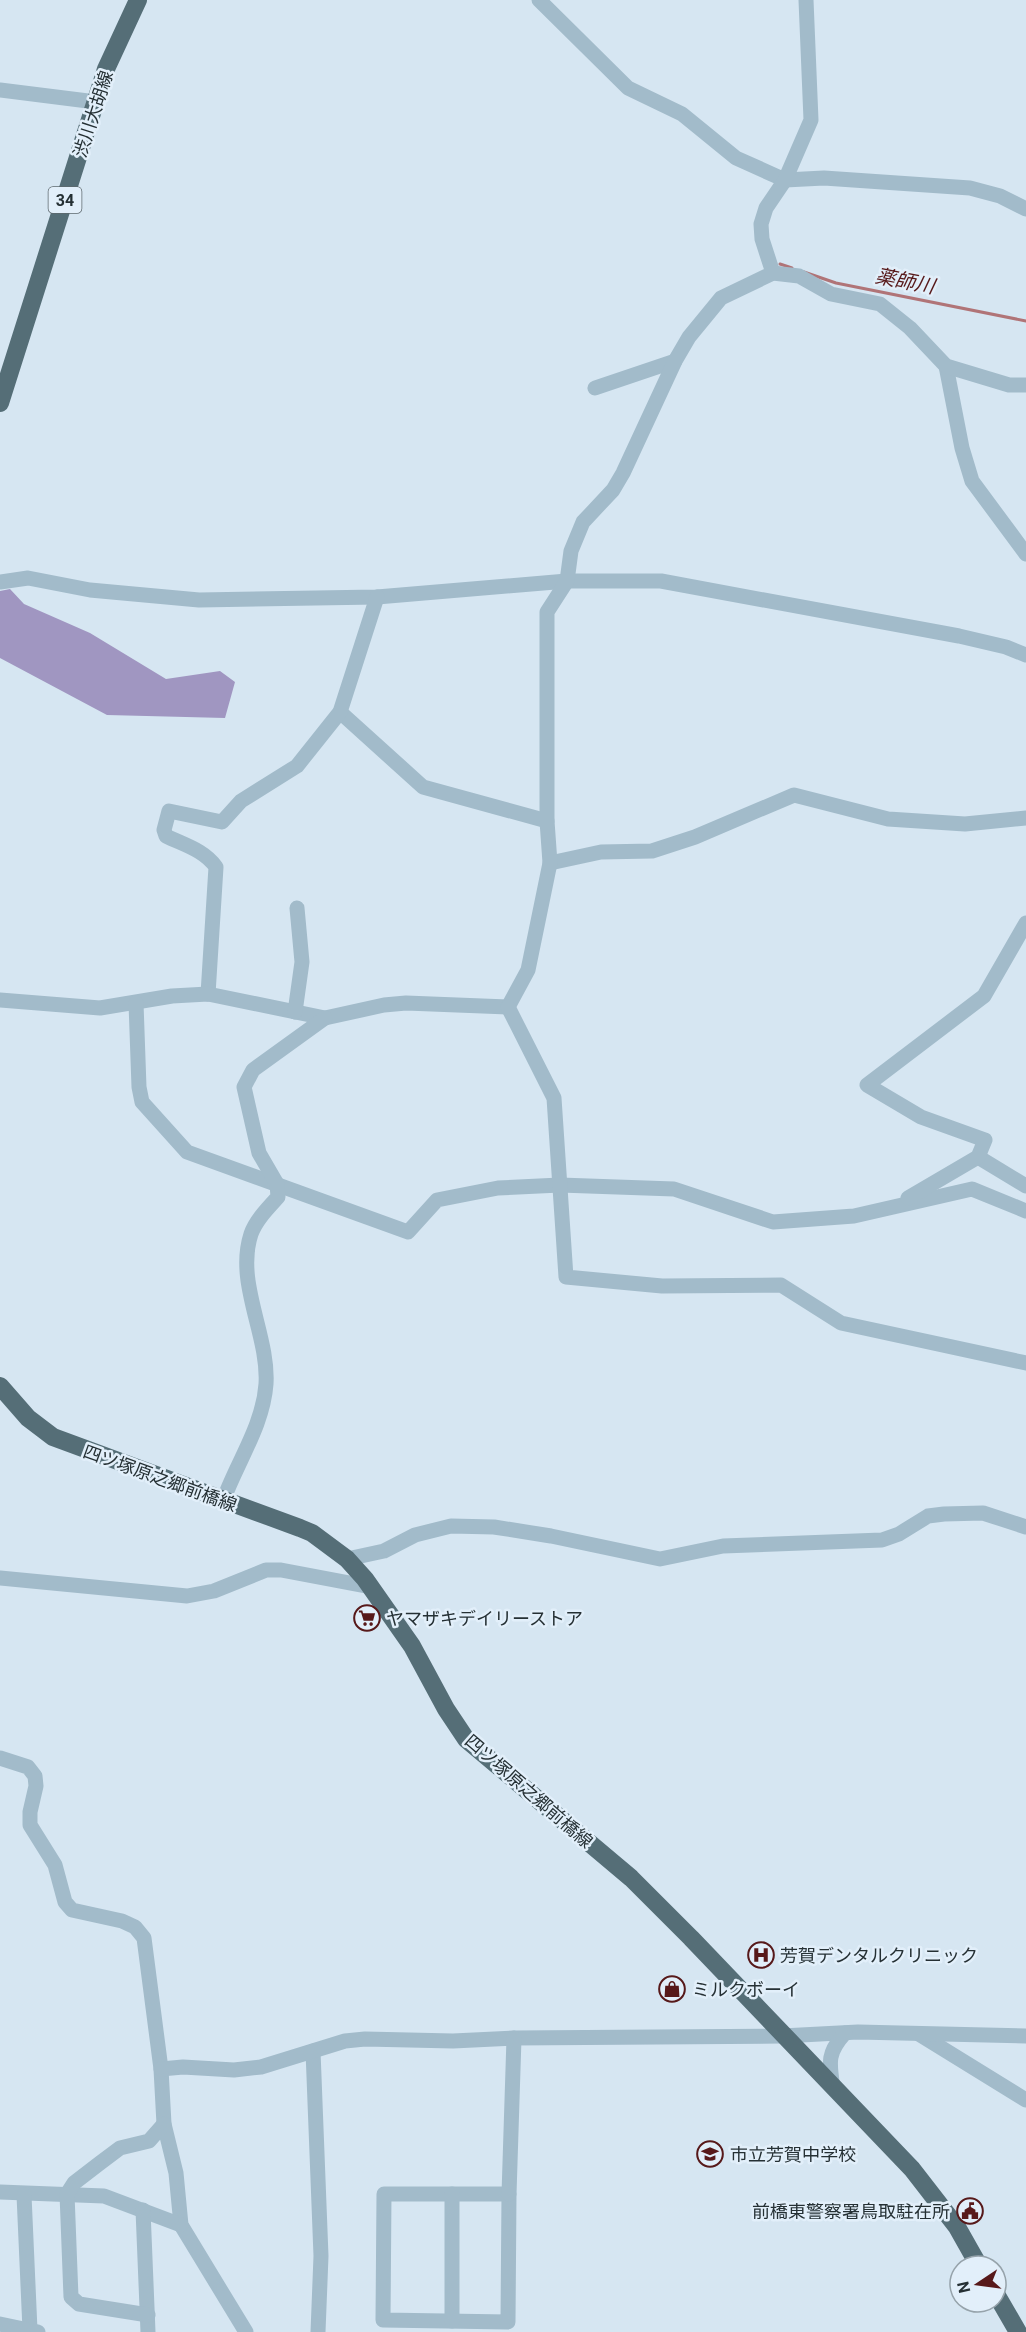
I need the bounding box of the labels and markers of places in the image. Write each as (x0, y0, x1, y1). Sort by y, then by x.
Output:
supermarket icon: ヤマザキデイリーストア (352, 1603, 382, 1633)
place label: ヤマザキデイリーストア (386, 1608, 583, 1629)
hospital icon: 芳賀デンタルクリニック (746, 1940, 776, 1970)
place label: 芳賀デンタルクリニック (780, 1945, 978, 1966)
shop icon: ミルクボーイ (657, 1974, 687, 2004)
place label: ミルクボーイ (692, 1979, 800, 2000)
school or university icon: 市立芳賀中学校 (695, 2139, 725, 2169)
place label: 市立芳賀中学校 (730, 2144, 856, 2165)
public building icon: 前橋東警察署鳥取駐在所 (955, 2196, 985, 2226)
place label: 前橋東警察署鳥取駐在所 (752, 2201, 950, 2222)

